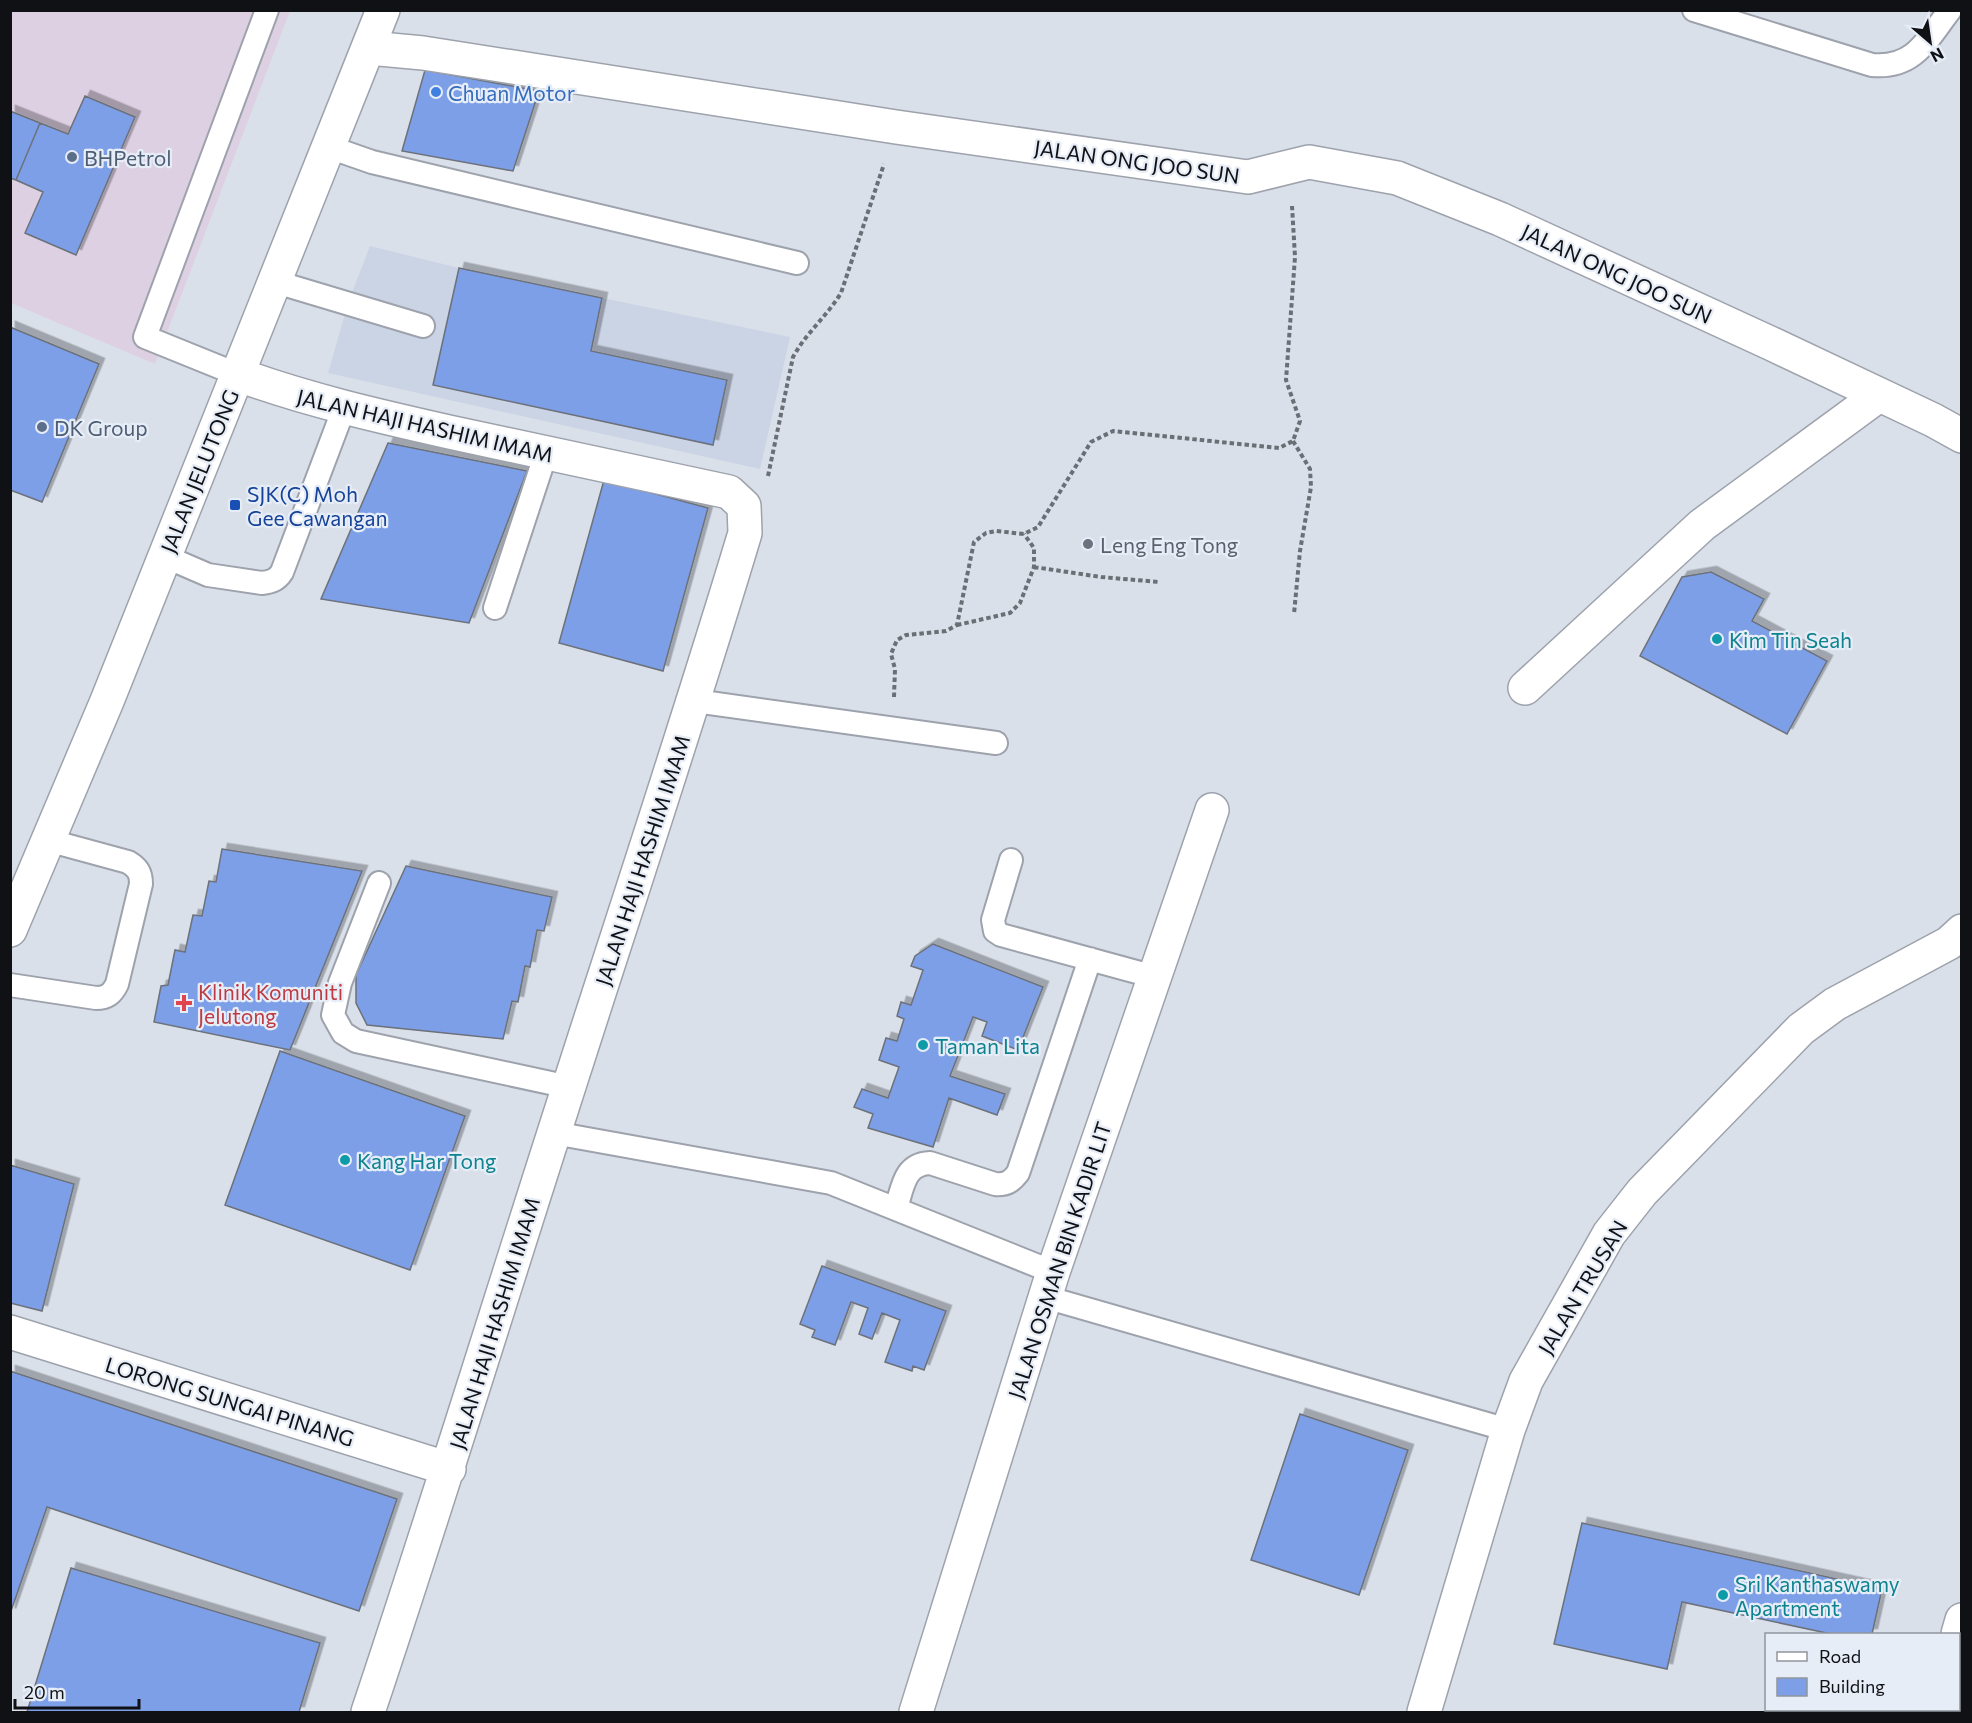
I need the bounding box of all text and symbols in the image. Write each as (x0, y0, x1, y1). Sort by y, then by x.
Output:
north arrow (1900, 12, 1960, 72)
text: N (1928, 44, 1947, 67)
place label: Chuan Motor (448, 80, 575, 105)
marker: Chuan Motor (429, 85, 443, 99)
street label: JALAN ONG JOO SUN (1033, 134, 1241, 188)
place label: BHPetrol (84, 145, 172, 170)
marker: BHPetrol (65, 150, 79, 164)
street label: JALAN ONG JOO SUN (1518, 218, 1716, 328)
street label: JALAN HAJI HASHIM IMAM (295, 383, 555, 467)
street label: JALAN JELUTONG (155, 386, 243, 556)
place label: DK Group (54, 415, 148, 440)
marker: DK Group (35, 420, 49, 434)
place label: SJK(C) Moh Gee Cawangan (247, 481, 388, 530)
marker: SJK(C) Moh Gee Cawangan (228, 498, 242, 512)
place label: Leng Eng Tong (1100, 532, 1238, 557)
marker: Leng Eng Tong (1081, 537, 1095, 551)
place label: Kim Tin Seah (1729, 627, 1852, 652)
marker: Kim Tin Seah (1710, 632, 1724, 646)
street label: JALAN HAJI HASHIM IMAM (590, 732, 694, 988)
place label: Klinik Komuniti Jelutong (198, 979, 343, 1028)
marker: Klinik Komuniti Jelutong (175, 994, 193, 1012)
place label: Taman Lita (935, 1033, 1040, 1058)
marker: Taman Lita (916, 1038, 930, 1052)
street label: JALAN OSMAN BIN KADIR LIT (1002, 1118, 1116, 1402)
place label: Kang Har Tong (357, 1148, 496, 1173)
marker: Kang Har Tong (338, 1153, 352, 1167)
street label: JALAN HAJI HASHIM IMAM (444, 1194, 544, 1452)
street label: JALAN TRUSAN (1532, 1215, 1632, 1359)
street label: LORONG SUNGAI PINANG (103, 1351, 357, 1451)
place label: Sri Kanthaswamy Apartment (1735, 1571, 1900, 1620)
marker: Sri Kanthaswamy Apartment (1716, 1588, 1730, 1602)
legend (1765, 1633, 1960, 1711)
text: Road (1819, 1645, 1861, 1667)
scale bar (15, 1672, 140, 1710)
text: Building (1819, 1675, 1885, 1697)
text: 20 m (24, 1681, 65, 1703)

